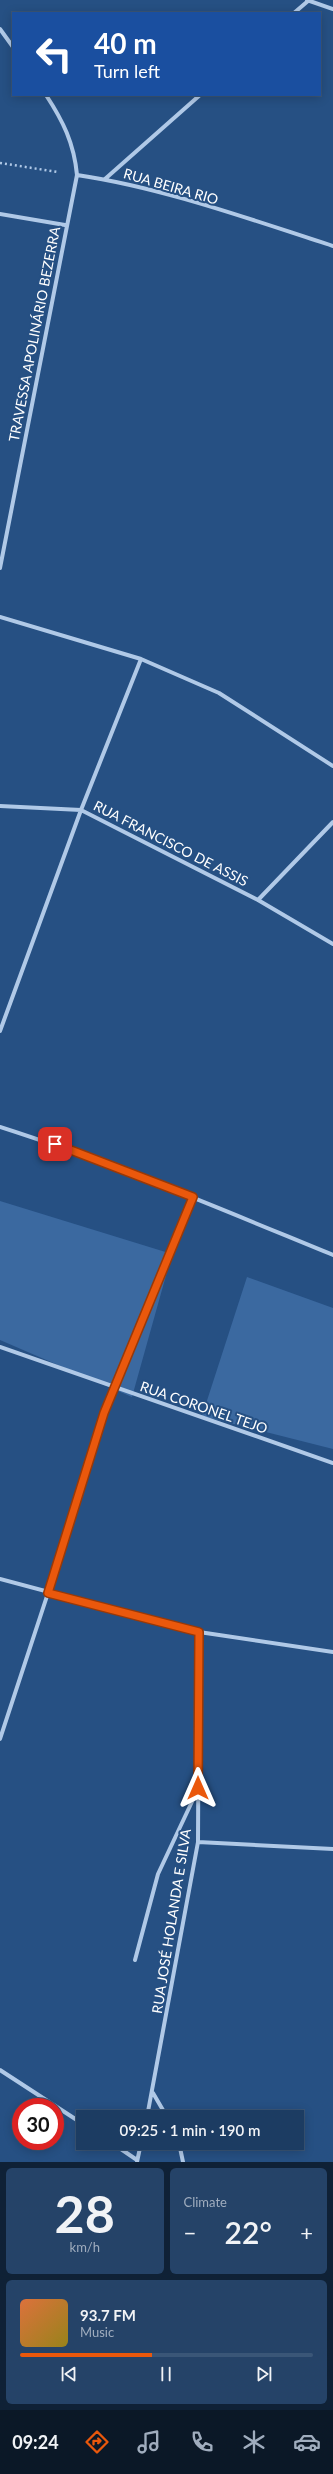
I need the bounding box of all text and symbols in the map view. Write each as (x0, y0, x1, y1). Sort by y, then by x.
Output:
text: 40 m (94, 26, 157, 60)
icon: left (28, 28, 80, 80)
text: Turn left (94, 60, 160, 82)
street label: RUA BEIRA RIO (122, 164, 220, 208)
street label: TRAVESSA APOLINÁRIO BEZERRA (5, 224, 63, 443)
street label: RUA FRANCISCO DE ASSIS (91, 797, 251, 889)
pin (38, 1127, 72, 1161)
icon: arrive (44, 1133, 66, 1155)
street label: RUA CORONEL TEJO (138, 1377, 270, 1437)
position arrow (177, 1767, 219, 1809)
street label: RUA JOSÉ HOLANDA E SILVA (148, 1827, 194, 2015)
speed limit sign: 30 (12, 2098, 64, 2150)
text: 09:25 · 1 min · 190 m (120, 2121, 260, 2139)
text: 28 (55, 2182, 115, 2244)
text: Climate (184, 2194, 227, 2210)
text: 22° (225, 2214, 272, 2250)
text: − (184, 2219, 196, 2246)
text: + (300, 2219, 313, 2246)
text: km/h (70, 2239, 100, 2255)
text: 93.7 FM (80, 2306, 136, 2324)
text: Music (80, 2324, 114, 2340)
icon: previous (58, 2363, 80, 2385)
icon: pause (155, 2363, 177, 2385)
icon: next (253, 2363, 275, 2385)
icon: directions (83, 2428, 111, 2456)
icon: music (135, 2428, 163, 2456)
icon: phone (188, 2428, 216, 2456)
icon: climate (240, 2428, 268, 2456)
icon: car (293, 2428, 321, 2456)
text: 09:24 (12, 2431, 59, 2453)

